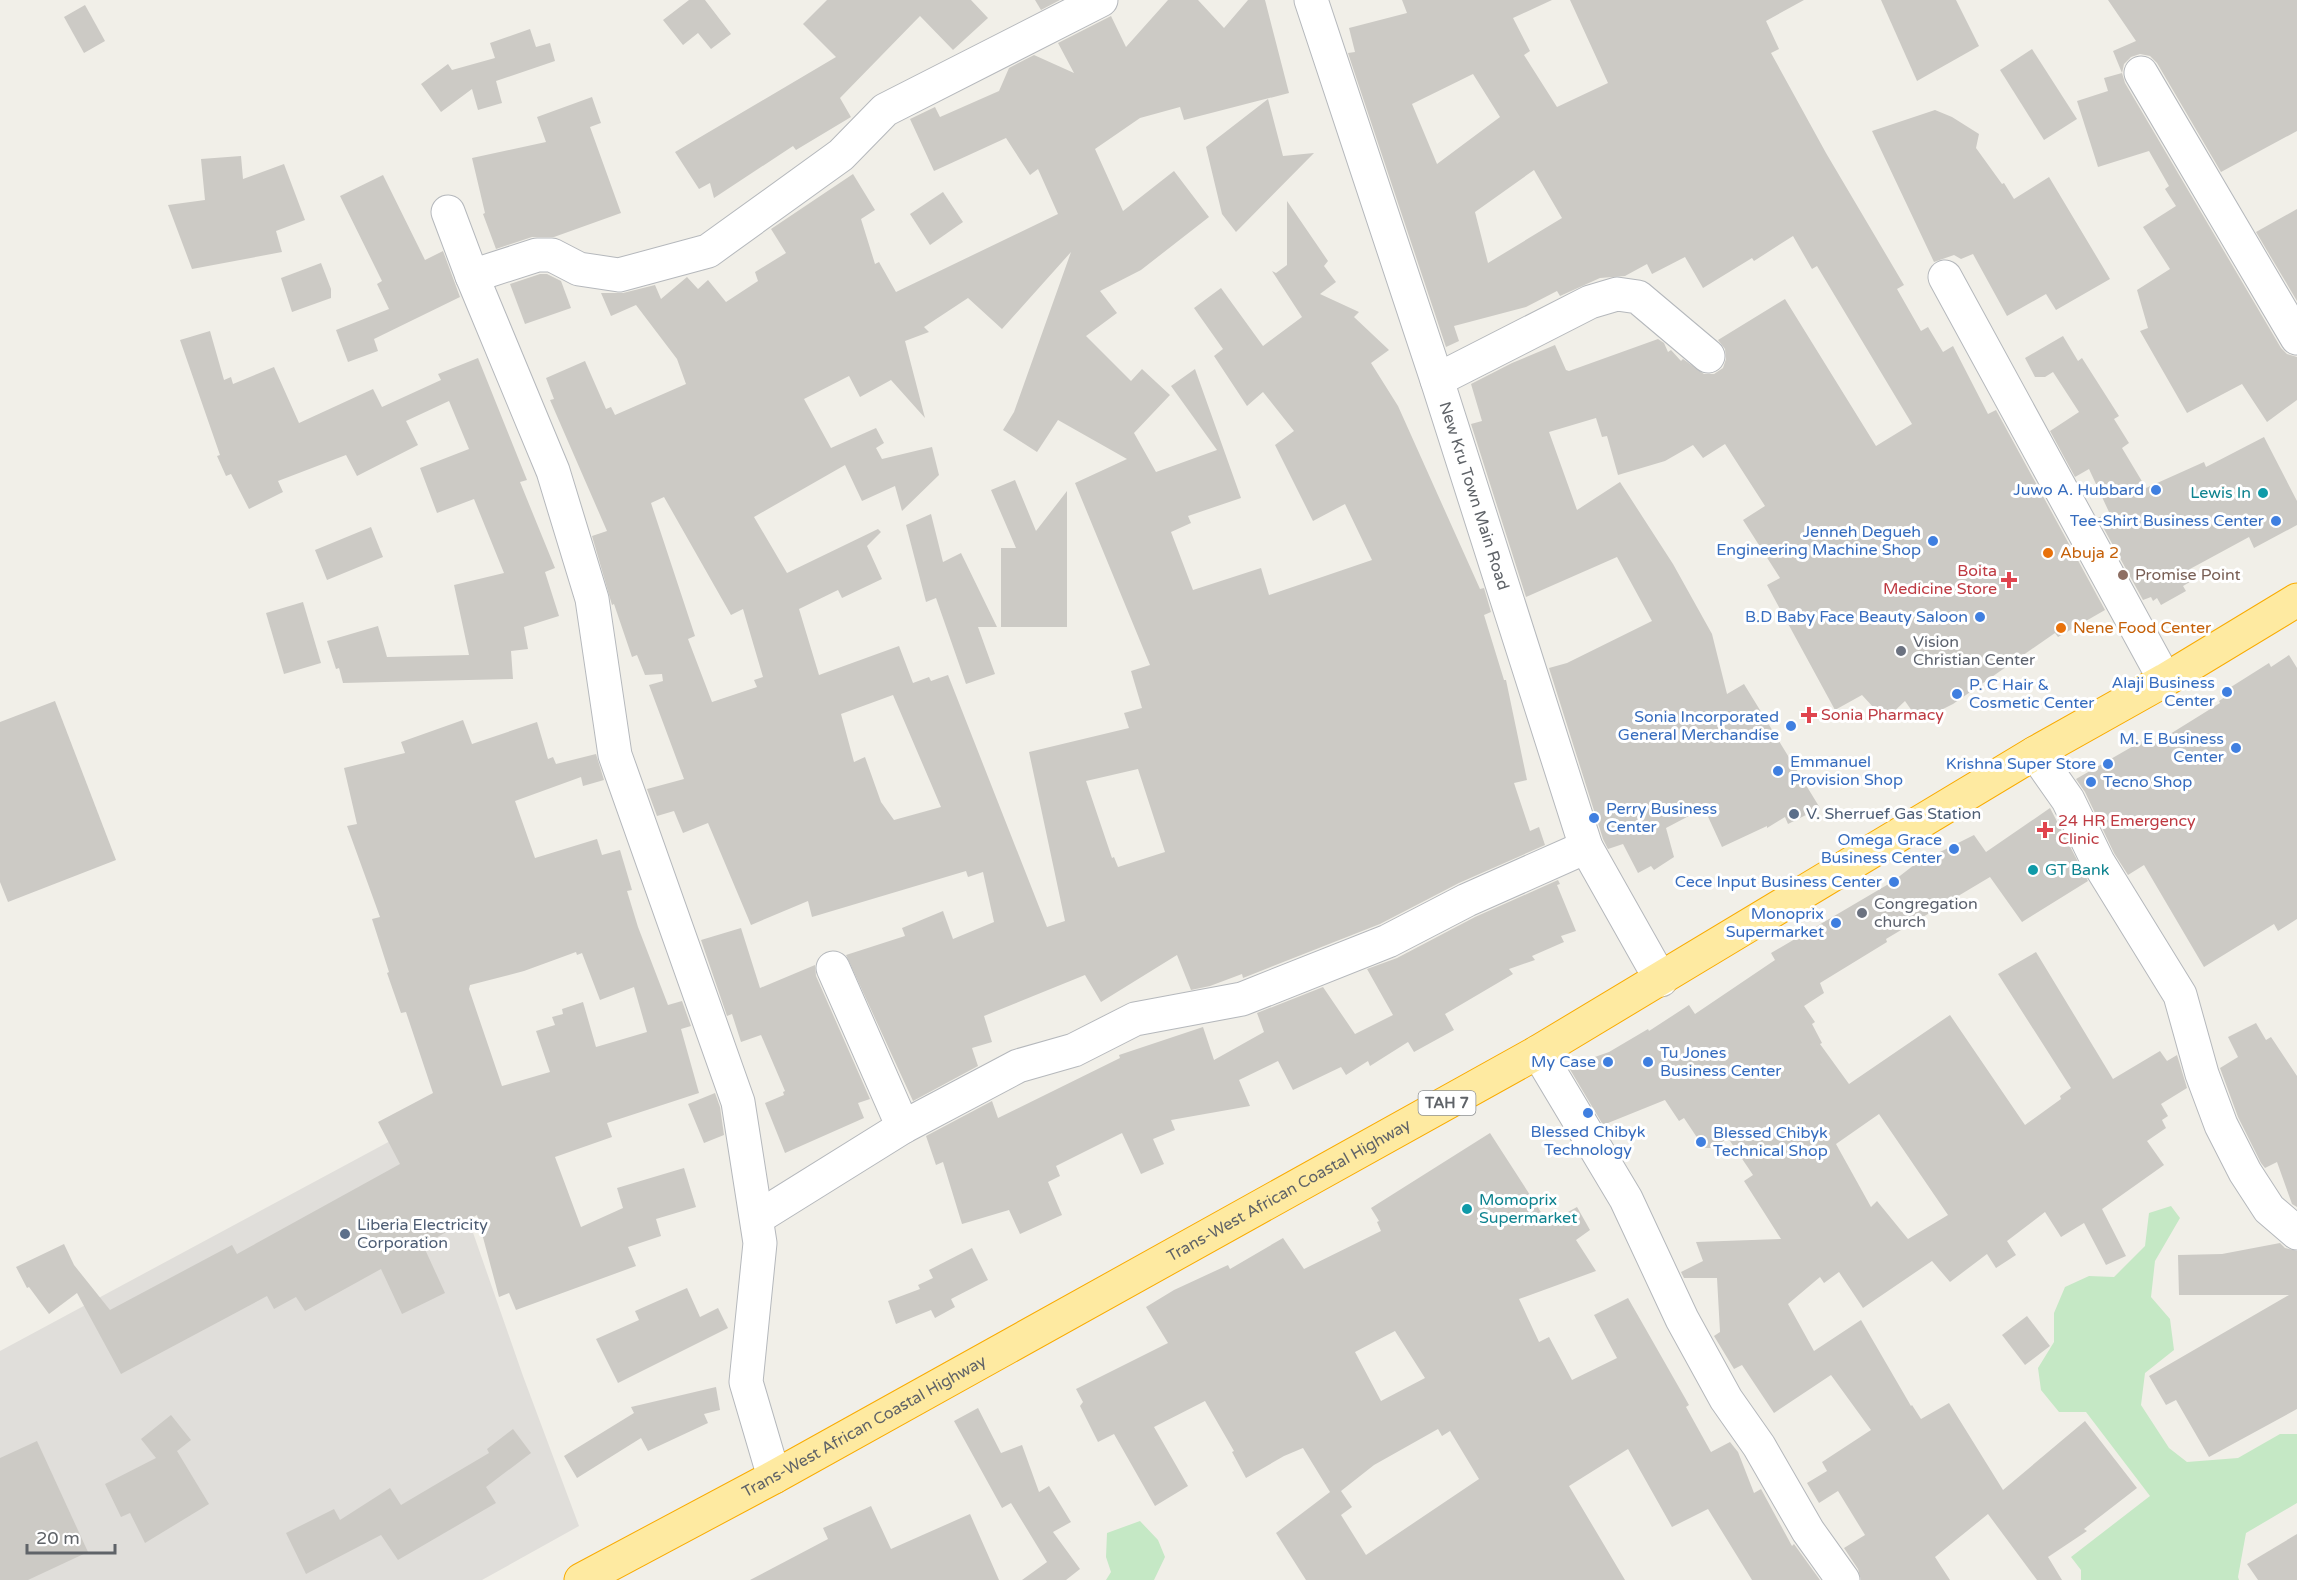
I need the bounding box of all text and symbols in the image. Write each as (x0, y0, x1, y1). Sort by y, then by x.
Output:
street label: New Kru Town Main Road (1435, 399, 1513, 593)
place label: Juwo A. Hubbard (2013, 480, 2144, 500)
marker: Juwo A. Hubbard (2149, 483, 2163, 497)
place label: Lewis In (2190, 483, 2251, 503)
marker: Lewis In (2256, 486, 2270, 500)
place label: Tee-Shirt Business Center (2070, 511, 2265, 531)
marker: Tee-Shirt Business Center (2269, 514, 2283, 528)
place label: Jenneh Degueh Engineering Machine Shop (1716, 522, 1921, 560)
marker: Jenneh Degueh Engineering Machine Shop (1926, 534, 1940, 548)
place label: Abuja 2 (2060, 543, 2119, 563)
marker: Abuja 2 (2041, 546, 2055, 560)
place label: Boita Medicine Store (1883, 561, 1997, 599)
place label: Promise Point (2135, 565, 2241, 585)
marker: Promise Point (2116, 568, 2130, 582)
marker: Boita Medicine Store (2002, 573, 2016, 587)
place label: B.D Baby Face Beauty Saloon (1745, 607, 1968, 627)
marker: B.D Baby Face Beauty Saloon (1973, 610, 1987, 624)
place label: Nene Food Center (2073, 618, 2212, 638)
marker: Nene Food Center (2054, 621, 2068, 635)
place label: Vision Christian Center (1913, 632, 2036, 670)
marker: Vision Christian Center (1894, 644, 1908, 658)
place label: Alaji Business Center (2111, 673, 2216, 711)
place label: P. C Hair & Cosmetic Center (1969, 675, 2095, 713)
marker: Alaji Business Center (2220, 685, 2234, 699)
marker: P. C Hair & Cosmetic Center (1950, 687, 1964, 701)
place label: Sonia Pharmacy (1821, 705, 1944, 725)
place label: Sonia Incorporated General Merchandise (1618, 707, 1779, 745)
marker: Sonia Pharmacy (1802, 708, 1816, 722)
marker: Sonia Incorporated General Merchandise (1784, 719, 1798, 733)
place label: M. E Business Center (2119, 729, 2225, 767)
marker: M. E Business Center (2229, 741, 2243, 755)
place label: Emmanuel Provision Shop (1790, 752, 1903, 790)
place label: Krishna Super Store (1946, 754, 2096, 774)
marker: Krishna Super Store (2101, 757, 2115, 771)
marker: Emmanuel Provision Shop (1771, 764, 1785, 778)
place label: Tecno Shop (2103, 772, 2192, 792)
marker: Tecno Shop (2084, 775, 2098, 789)
place label: Perry Business Center (1606, 799, 1717, 837)
place label: V. Sherruef Gas Station (1806, 804, 1981, 824)
marker: V. Sherruef Gas Station (1787, 807, 1801, 821)
marker: Perry Business Center (1587, 811, 1601, 825)
place label: 24 HR Emergency Clinic (2058, 811, 2196, 849)
marker: 24 HR Emergency Clinic (2036, 821, 2054, 839)
place label: Omega Grace Business Center (1821, 830, 1943, 868)
marker: Omega Grace Business Center (1947, 842, 1961, 856)
place label: GT Bank (2045, 860, 2110, 880)
marker: GT Bank (2026, 863, 2040, 877)
place label: Cece Input Business Center (1675, 872, 1883, 892)
marker: Cece Input Business Center (1887, 875, 1901, 889)
place label: Congregation church (1874, 894, 1978, 932)
place label: Monoprix Supermarket (1726, 904, 1824, 942)
marker: Congregation church (1855, 906, 1869, 920)
marker: Monoprix Supermarket (1829, 916, 1843, 930)
place label: Tu Jones Business Center (1660, 1043, 1782, 1081)
place label: My Case (1531, 1052, 1596, 1072)
marker: My Case (1601, 1055, 1615, 1069)
marker: Tu Jones Business Center (1641, 1055, 1655, 1069)
road number: TAH 7 (1418, 1091, 1476, 1115)
marker: Blessed Chibyk Technology (1581, 1106, 1595, 1120)
street label: Trans-West African Coastal Highway (1164, 1115, 1415, 1266)
place label: Blessed Chibyk Technology (1531, 1122, 1646, 1160)
place label: Blessed Chibyk Technical Shop (1713, 1123, 1828, 1161)
marker: Blessed Chibyk Technical Shop (1694, 1135, 1708, 1149)
place label: Momoprix Supermarket (1479, 1190, 1577, 1228)
marker: Momoprix Supermarket (1460, 1202, 1474, 1216)
place label: Liberia Electricity Corporation (357, 1215, 488, 1253)
marker: Liberia Electricity Corporation (338, 1227, 352, 1241)
street label: Trans-West African Coastal Highway (739, 1351, 990, 1502)
scale bar (27, 1517, 116, 1555)
text: 20 m (36, 1527, 80, 1549)

